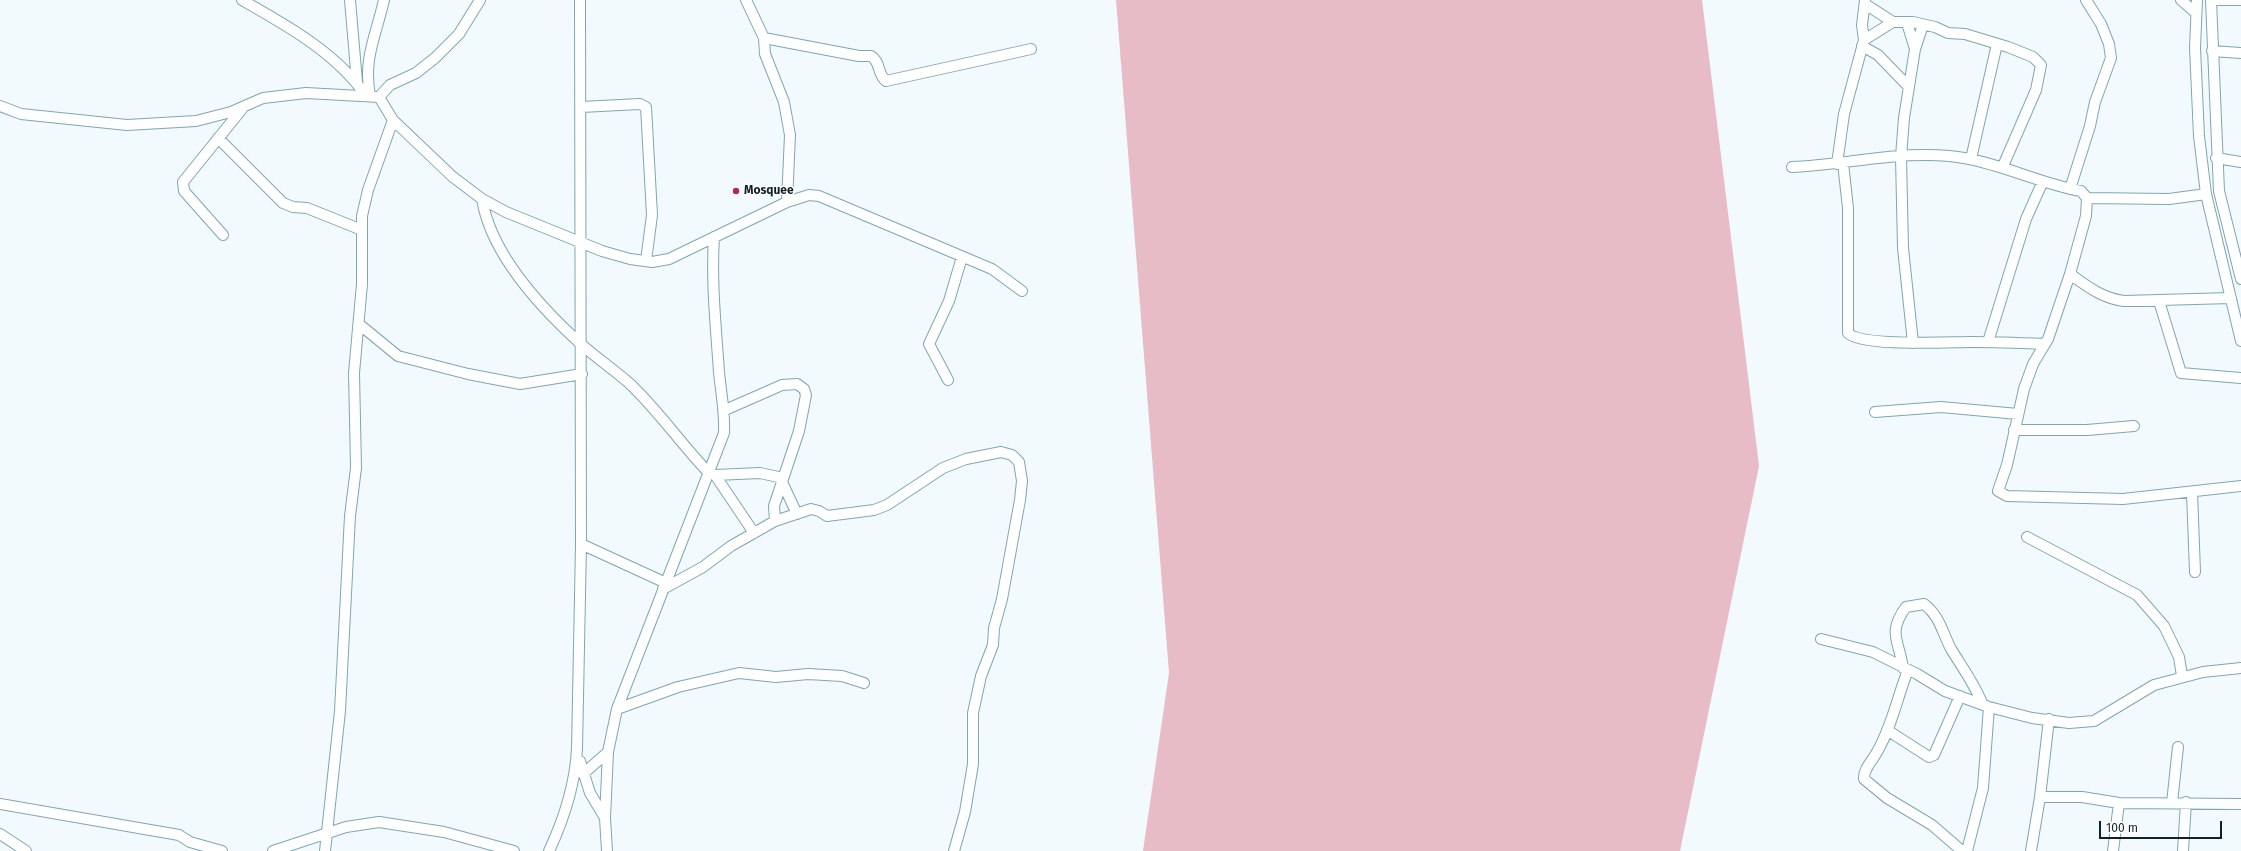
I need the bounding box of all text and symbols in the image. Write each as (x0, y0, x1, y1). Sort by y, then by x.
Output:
place label: Mosquee (744, 184, 794, 198)
marker: Mosquee (731, 186, 741, 196)
scale bar (2101, 813, 2224, 839)
text: 100 m (2106, 821, 2138, 835)

